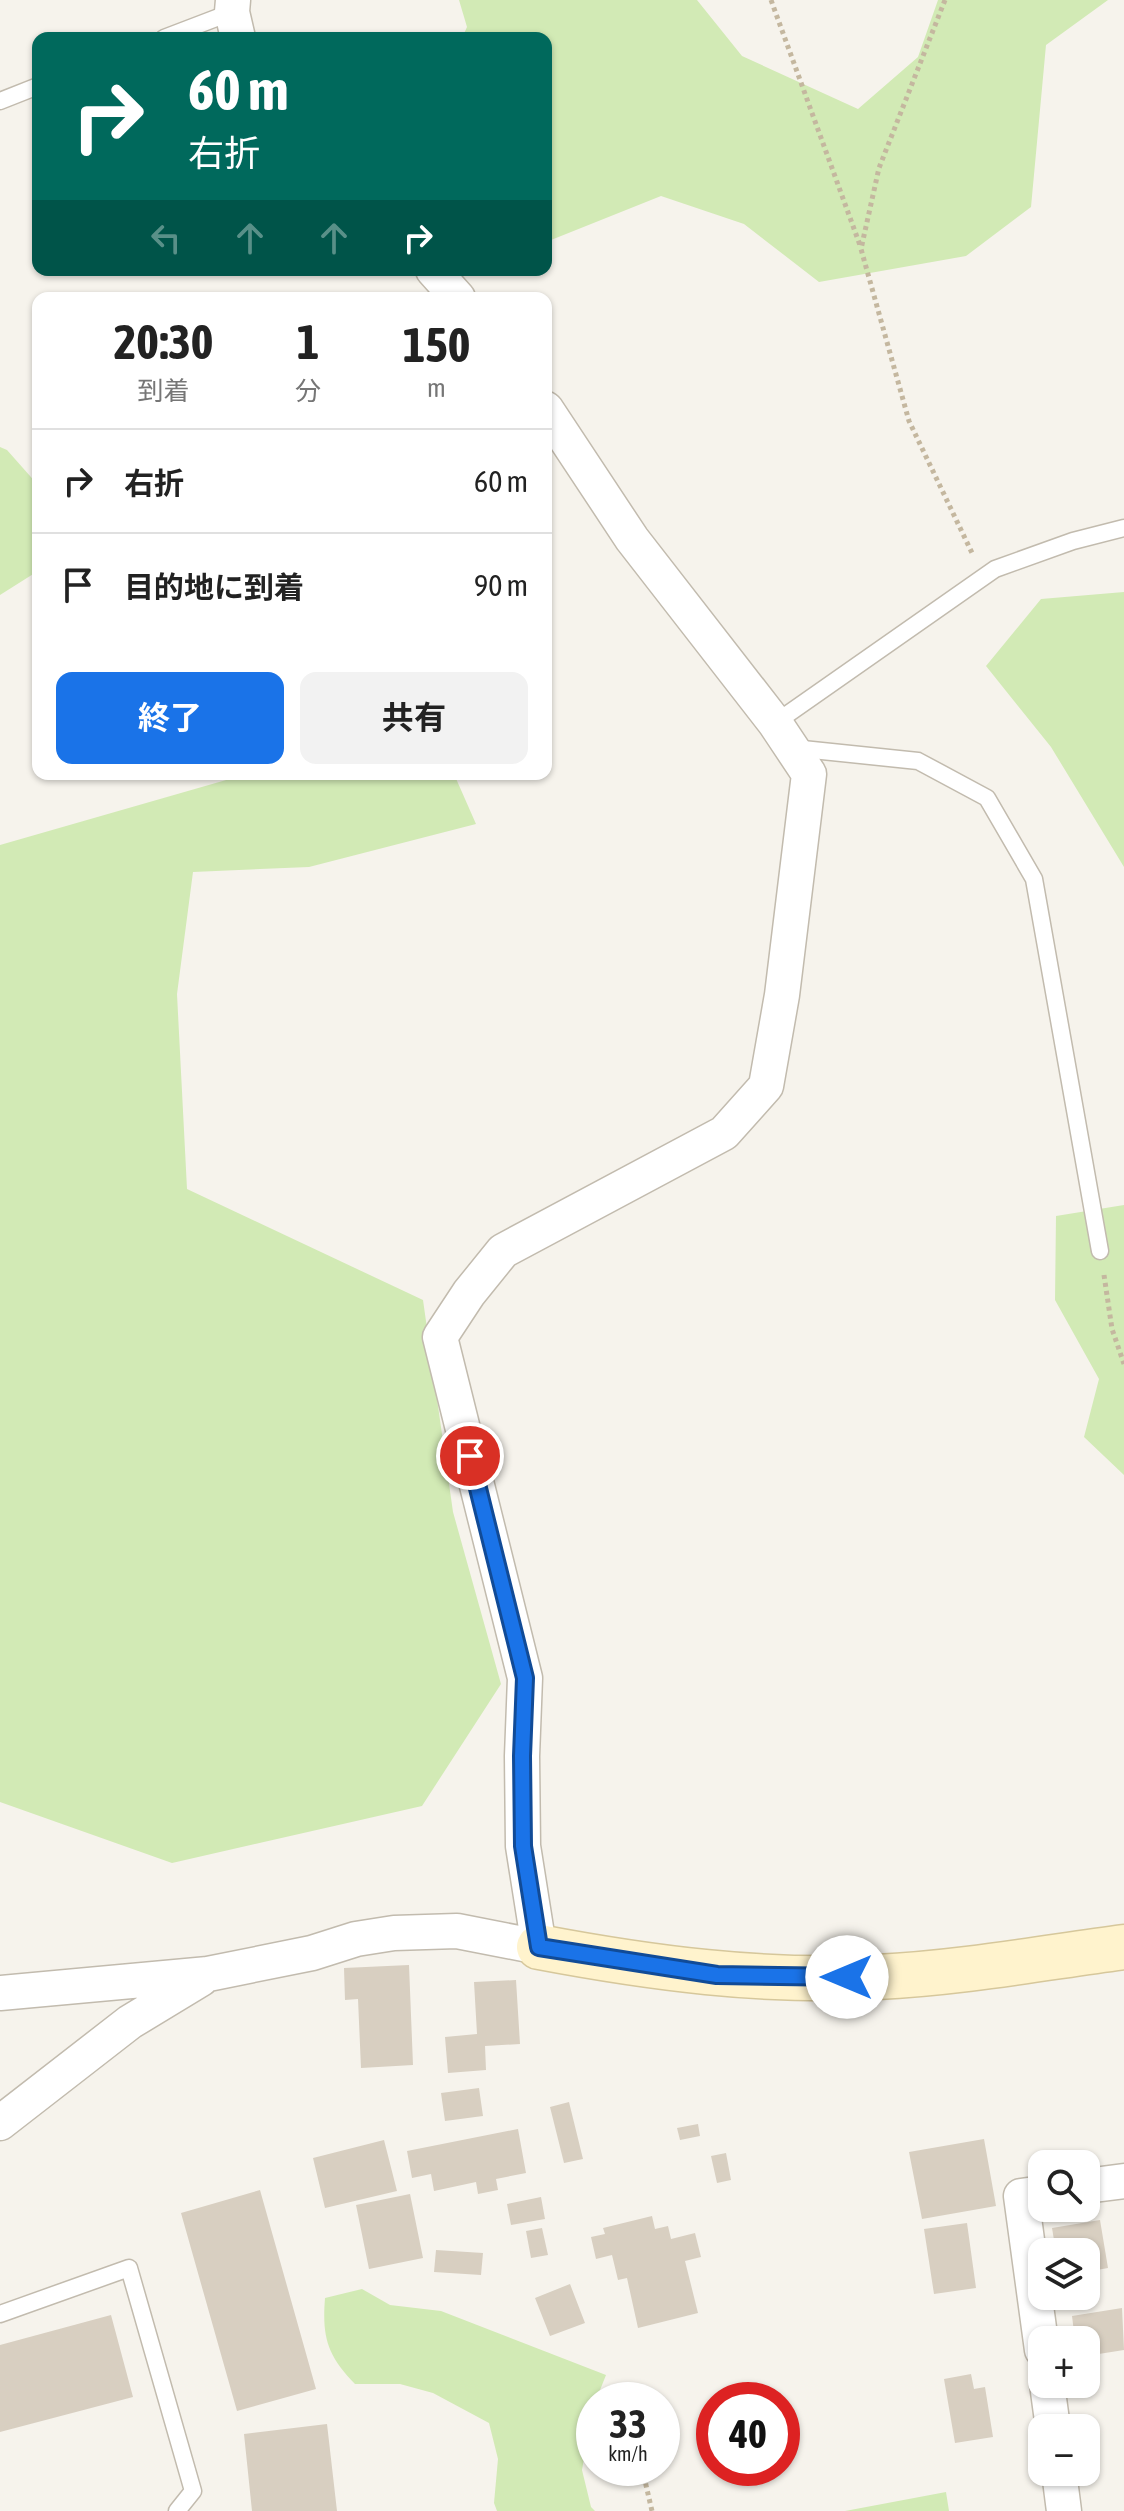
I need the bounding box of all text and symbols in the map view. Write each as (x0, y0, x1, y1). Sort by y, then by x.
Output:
text: 60 m (188, 58, 289, 122)
icon: right (56, 64, 160, 168)
text: 右折 (188, 132, 260, 174)
icon: left (144, 216, 188, 260)
icon: ahead (228, 216, 272, 260)
icon: ahead (312, 216, 356, 260)
icon: right (396, 216, 440, 260)
text: 20:30 (114, 314, 213, 369)
text: 1 (297, 314, 319, 369)
text: 150 (403, 317, 470, 372)
text: m (427, 373, 446, 403)
text: 到着 (137, 376, 190, 406)
text: 分 (295, 376, 321, 406)
icon: right (56, 459, 100, 503)
text: 60 m (474, 464, 528, 498)
text: 右折 (124, 466, 184, 500)
icon: arrive (56, 563, 100, 607)
text: 90 m (474, 568, 528, 602)
text: 目的地に到着 (124, 570, 304, 604)
button: 終了 (56, 672, 284, 764)
button: 共有 (300, 672, 528, 764)
pin (436, 1422, 504, 1490)
icon: arrive (448, 1434, 492, 1478)
position arrow (805, 1935, 889, 2019)
map controls (1028, 2150, 1100, 2486)
button: search (1028, 2150, 1100, 2222)
button: layers (1028, 2238, 1100, 2310)
button: + (1028, 2326, 1100, 2398)
speed limit sign: 40 (696, 2382, 800, 2486)
text: 33 (609, 2401, 647, 2446)
button: − (1028, 2414, 1100, 2486)
text: km/h (608, 2442, 648, 2465)

